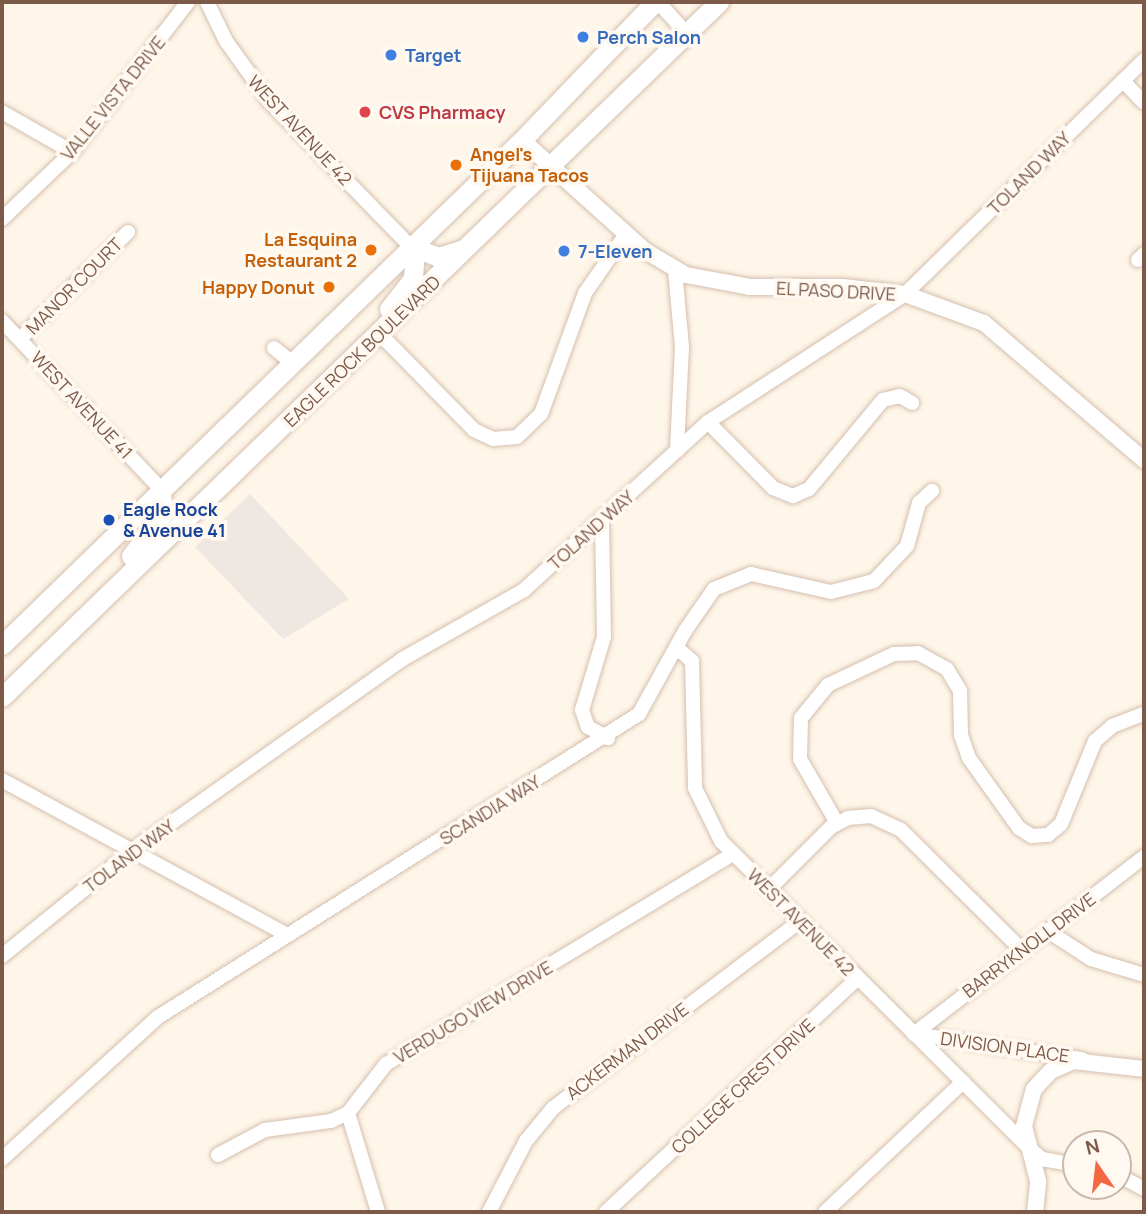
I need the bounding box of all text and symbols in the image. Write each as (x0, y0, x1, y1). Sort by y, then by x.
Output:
place label: Perch Salon (597, 26, 701, 48)
marker: Perch Salon (575, 29, 591, 45)
street label: VALLE VISTA DRIVE (56, 32, 170, 164)
place label: Target (405, 44, 462, 66)
marker: Target (383, 47, 399, 63)
street label: WEST AVENUE 42 (243, 70, 357, 190)
place label: CVS Pharmacy (379, 101, 505, 123)
marker: CVS Pharmacy (357, 104, 373, 120)
street label: TOLAND WAY (983, 127, 1075, 219)
place label: Angel's Tijuana Tacos (470, 144, 589, 186)
marker: Angel's Tijuana Tacos (448, 157, 464, 173)
place label: La Esquina Restaurant 2 (244, 229, 357, 272)
street label: MANOR COURT (21, 233, 127, 339)
place label: 7-Eleven (578, 240, 653, 262)
marker: La Esquina Restaurant 2 (363, 242, 379, 258)
marker: 7-Eleven (556, 243, 572, 259)
street label: EAGLE ROCK BOULEVARD (279, 271, 445, 431)
place label: Happy Donut (202, 276, 315, 298)
street label: EL PASO DRIVE (775, 277, 897, 305)
marker: Happy Donut (321, 279, 337, 295)
street label: WEST AVENUE 41 (26, 347, 138, 463)
street label: TOLAND WAY (544, 486, 638, 574)
place label: Eagle Rock & Avenue 41 (123, 499, 226, 542)
marker: Eagle Rock & Avenue 41 (101, 512, 117, 528)
street label: SCANDIA WAY (436, 770, 544, 850)
street label: TOLAND WAY (79, 815, 179, 897)
street label: WEST AVENUE 42 (743, 864, 859, 980)
street label: BARRYKNOLL DRIVE (958, 888, 1100, 1002)
street label: VERDUGO VIEW DRIVE (390, 956, 556, 1068)
street label: ACKERMAN DRIVE (562, 998, 692, 1104)
street label: COLLEGE CREST DRIVE (667, 1014, 819, 1158)
street label: DIVISION PLACE (939, 1027, 1071, 1067)
north arrow (1062, 1130, 1132, 1200)
text: N (1083, 1132, 1102, 1161)

